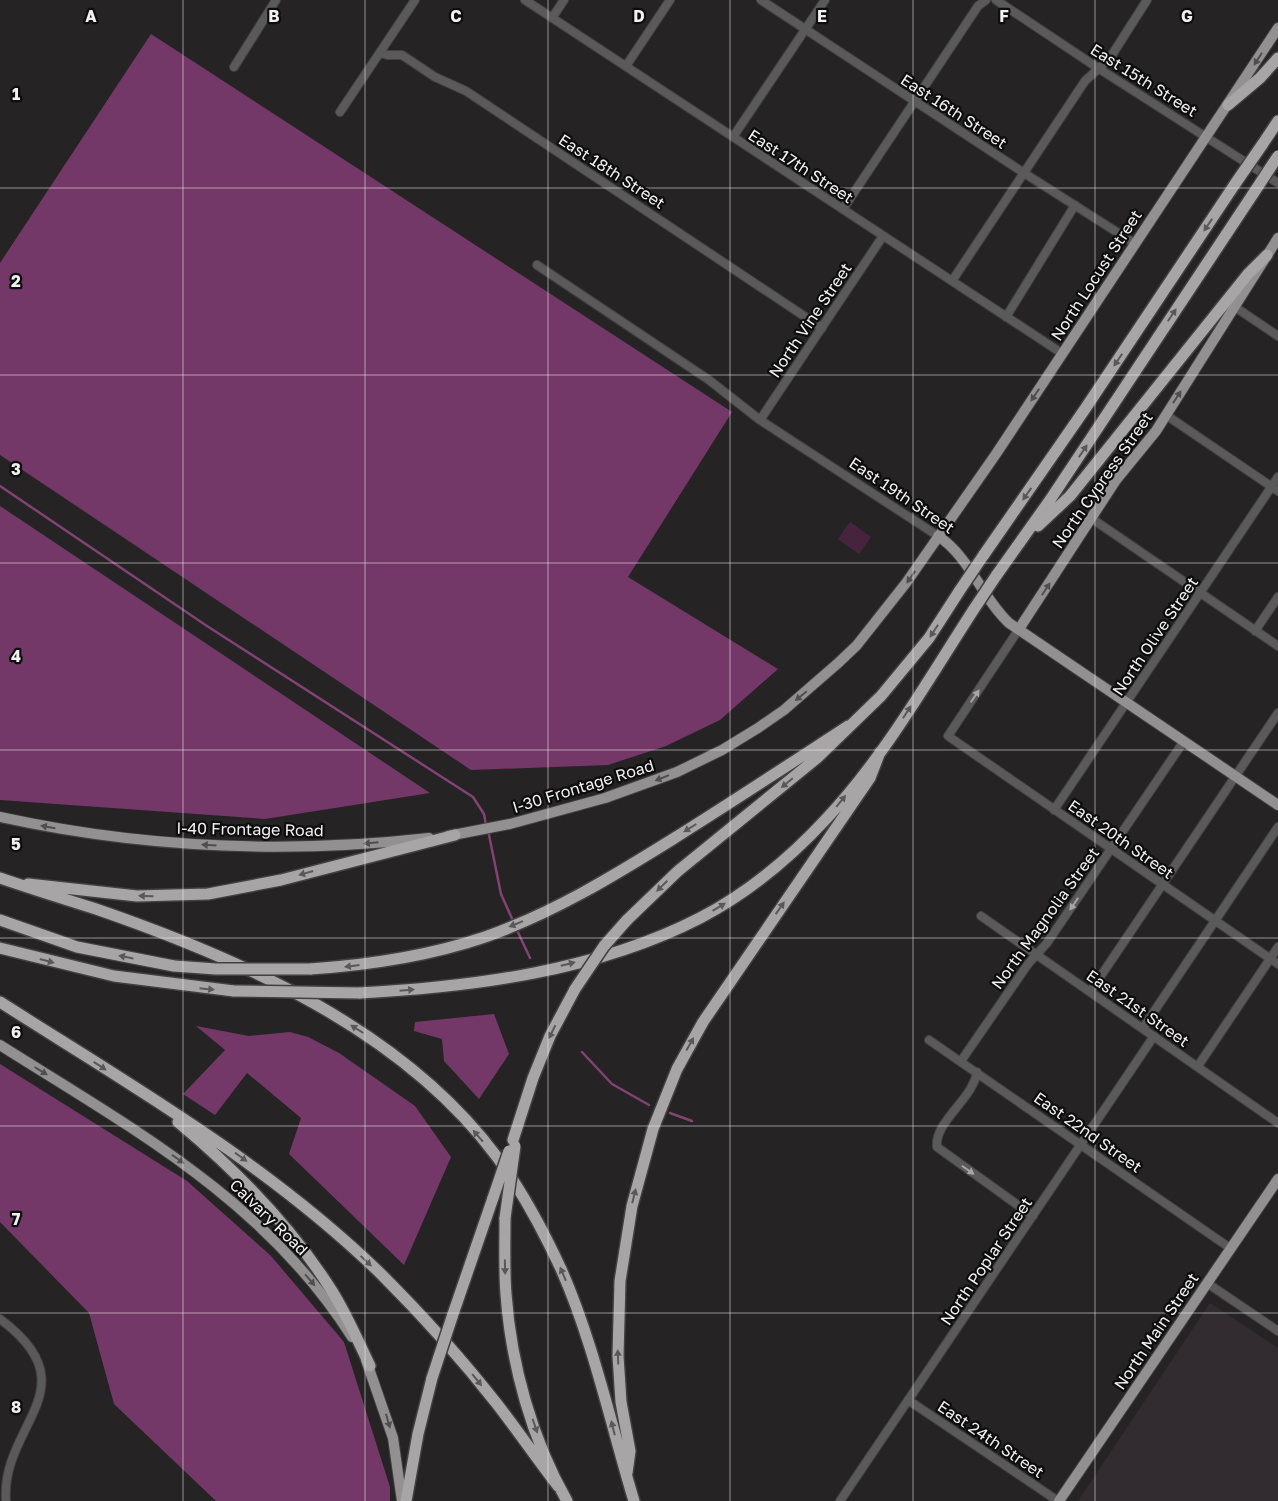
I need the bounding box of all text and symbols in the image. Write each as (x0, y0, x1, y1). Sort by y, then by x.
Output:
text: A (85, 6, 97, 26)
text: B (268, 6, 280, 26)
text: C (450, 6, 462, 26)
text: D (633, 6, 645, 26)
text: E (817, 6, 827, 26)
text: F (999, 6, 1009, 26)
text: G (1181, 6, 1193, 26)
street label: East 15th Street (1087, 39, 1201, 121)
one-way arrow (1253, 52, 1263, 65)
street label: East 16th Street (897, 69, 1011, 153)
text: 1 (12, 84, 20, 104)
street label: East 17th Street (745, 125, 857, 207)
street label: East 18th Street (555, 129, 669, 213)
street label: North Locust Street (1046, 206, 1146, 344)
one-way arrow (1204, 218, 1213, 231)
street label: North Vine Street (764, 259, 856, 381)
text: 2 (11, 271, 21, 291)
one-way arrow (1167, 309, 1177, 322)
one-way arrow (1114, 353, 1123, 366)
one-way arrow (1031, 388, 1040, 401)
one-way arrow (1172, 390, 1182, 403)
street label: North Cypress Street (1047, 408, 1157, 552)
one-way arrow (1078, 445, 1088, 458)
street label: East 19th Street (846, 452, 958, 538)
text: 3 (11, 459, 21, 479)
one-way arrow (1022, 487, 1032, 501)
one-way arrow (906, 570, 916, 583)
street label: North Olive Street (1108, 573, 1202, 699)
one-way arrow (1041, 582, 1051, 595)
one-way arrow (929, 625, 939, 638)
text: 4 (11, 646, 21, 666)
one-way arrow (970, 689, 979, 702)
one-way arrow (795, 690, 808, 701)
one-way arrow (903, 705, 912, 719)
street label: I-30 Frontage Road (510, 755, 656, 817)
one-way arrow (654, 774, 669, 782)
one-way arrow (780, 777, 793, 788)
one-way arrow (836, 795, 847, 808)
street label: East 20th Street (1064, 795, 1178, 883)
street label: I-40 Frontage Road (176, 818, 324, 840)
one-way arrow (39, 822, 55, 830)
one-way arrow (684, 823, 697, 832)
text: 5 (11, 834, 21, 854)
one-way arrow (201, 840, 217, 848)
one-way arrow (363, 840, 379, 848)
street label: North Magnolia Street (987, 843, 1103, 993)
one-way arrow (298, 870, 313, 878)
one-way arrow (656, 880, 668, 892)
one-way arrow (137, 892, 153, 900)
one-way arrow (1069, 897, 1078, 910)
one-way arrow (775, 901, 785, 915)
one-way arrow (712, 902, 725, 911)
one-way arrow (508, 920, 523, 928)
one-way arrow (118, 952, 134, 960)
one-way arrow (39, 957, 54, 965)
one-way arrow (560, 960, 575, 968)
one-way arrow (343, 962, 359, 970)
street label: East 21st Street (1083, 965, 1193, 1051)
one-way arrow (199, 985, 215, 993)
one-way arrow (400, 986, 416, 994)
text: 6 (11, 1022, 21, 1042)
one-way arrow (350, 1024, 363, 1033)
one-way arrow (548, 1025, 556, 1039)
one-way arrow (686, 1037, 695, 1050)
one-way arrow (93, 1061, 107, 1070)
one-way arrow (35, 1066, 48, 1076)
street label: East 22nd Street (1030, 1087, 1146, 1177)
one-way arrow (473, 1129, 484, 1142)
one-way arrow (234, 1152, 247, 1163)
one-way arrow (171, 1154, 185, 1164)
one-way arrow (961, 1165, 975, 1175)
street label: Calvary Road (226, 1175, 312, 1259)
one-way arrow (630, 1188, 638, 1203)
street label: North Poplar Street (936, 1193, 1036, 1329)
text: 7 (12, 1209, 21, 1229)
one-way arrow (360, 1255, 372, 1267)
one-way arrow (501, 1259, 509, 1275)
one-way arrow (558, 1266, 566, 1281)
street label: North Main Street (1109, 1269, 1203, 1393)
one-way arrow (304, 1274, 316, 1286)
one-way arrow (614, 1349, 622, 1365)
one-way arrow (472, 1373, 483, 1386)
street label: East 24th Street (934, 1396, 1048, 1482)
text: 8 (11, 1397, 21, 1417)
one-way arrow (385, 1413, 393, 1428)
one-way arrow (531, 1419, 539, 1434)
one-way arrow (609, 1421, 617, 1436)

